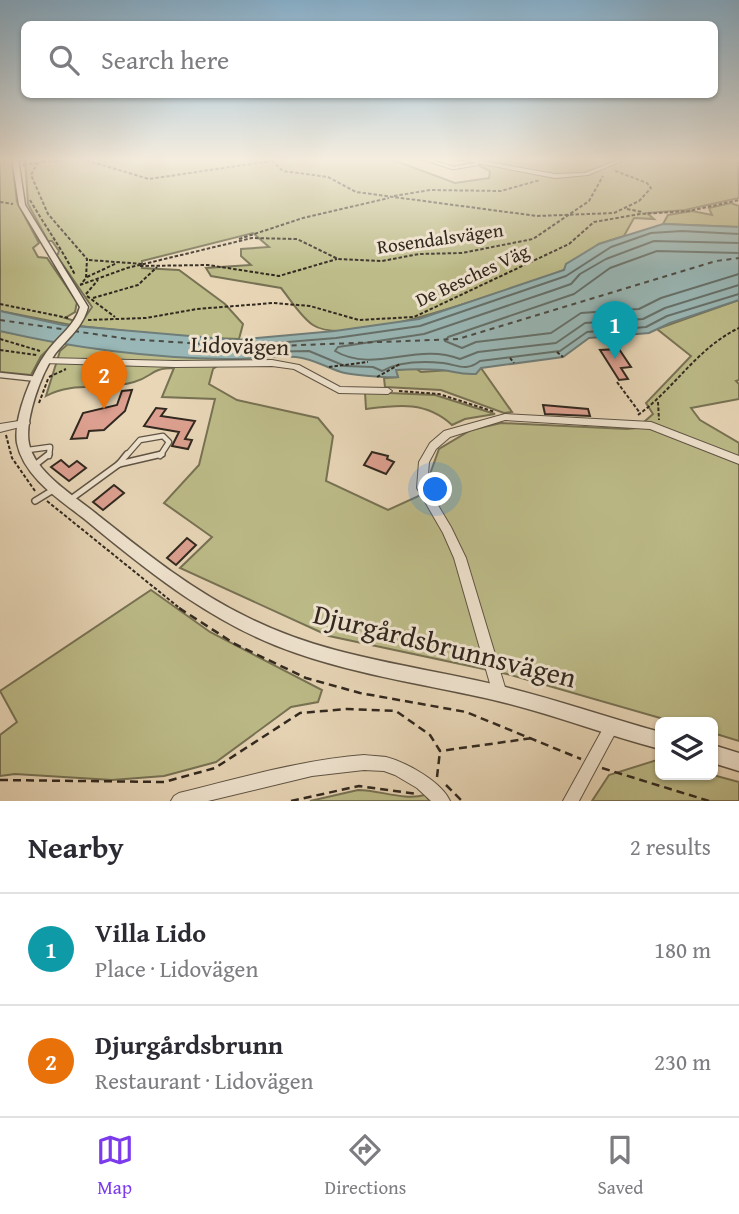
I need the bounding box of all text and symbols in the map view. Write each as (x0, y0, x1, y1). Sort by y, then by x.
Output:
search box (21, 21, 718, 98)
text: Search here (101, 40, 229, 79)
icon: search (45, 41, 83, 79)
street label: Rosendalsvägen (375, 215, 505, 261)
street label: De Besches Väg (411, 236, 534, 314)
pin: 1 (592, 301, 638, 359)
street label: Lidovägen (190, 327, 290, 363)
pin: 2 (81, 351, 127, 409)
your location (418, 472, 452, 506)
street label: Djurgårdsbrunnsvägen (309, 593, 581, 698)
map controls (655, 717, 718, 780)
button: layers (655, 717, 718, 780)
text: Nearby (28, 825, 124, 869)
text: 2 results (630, 830, 711, 863)
text: Villa Lido (95, 913, 206, 952)
text: 1 (45, 933, 57, 966)
text: 180 m (654, 933, 711, 966)
text: Place · Lidovägen (95, 952, 258, 985)
text: Djurgårdsbrunn (95, 1025, 283, 1064)
text: 2 (45, 1045, 57, 1078)
text: 230 m (654, 1045, 711, 1078)
text: Restaurant · Lidovägen (95, 1064, 313, 1097)
tab: Map (96, 1131, 134, 1201)
tab: Directions (325, 1131, 406, 1201)
tab: Saved (597, 1131, 643, 1201)

